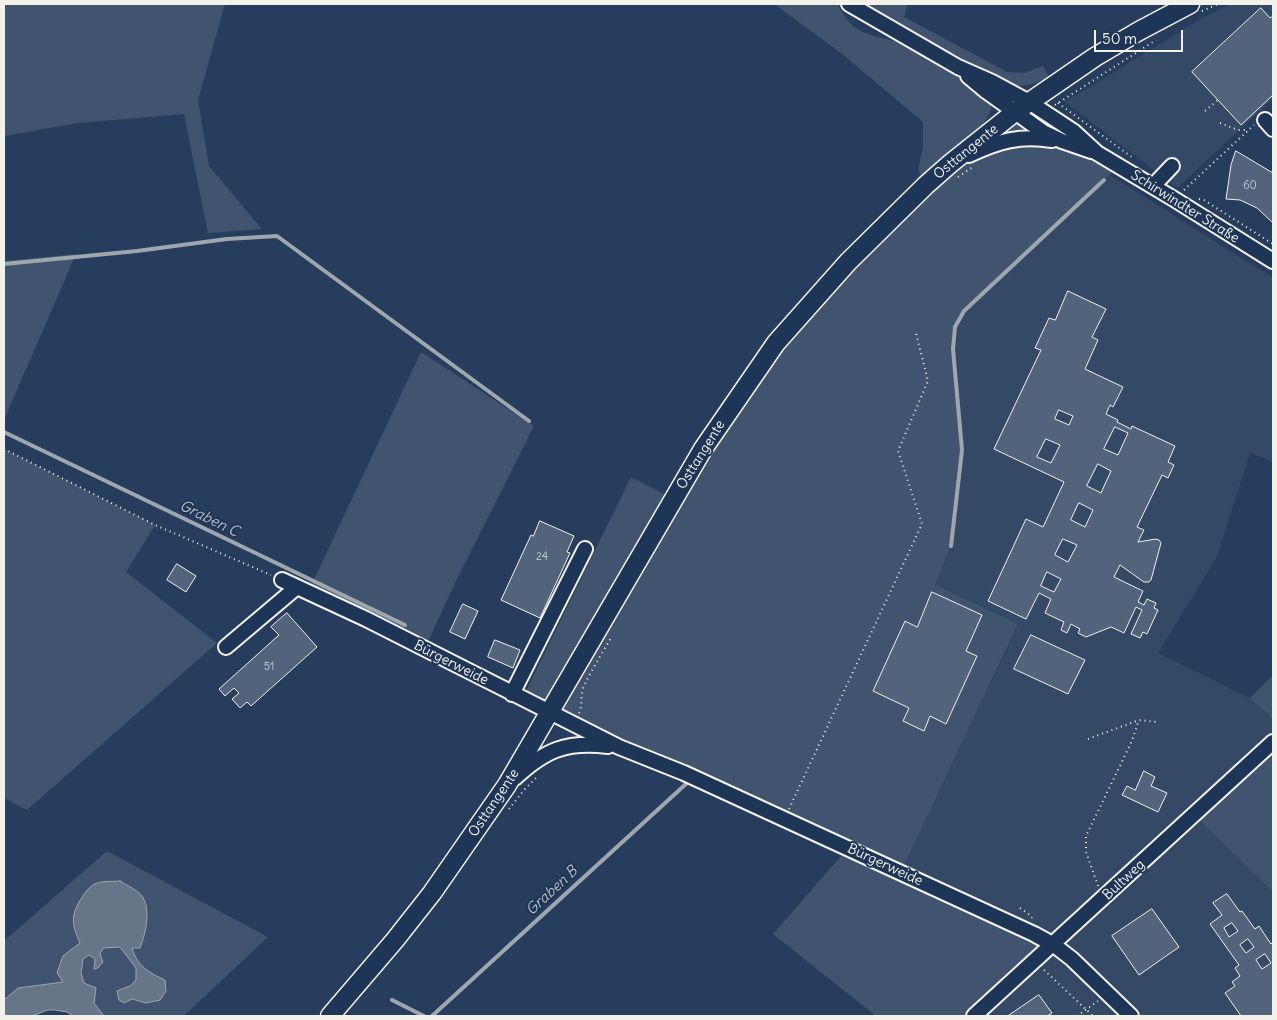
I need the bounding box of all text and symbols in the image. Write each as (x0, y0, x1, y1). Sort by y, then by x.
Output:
scale bar (1097, 20, 1186, 52)
text: 50 m (1102, 29, 1137, 48)
street label: Osttangente (930, 121, 1002, 183)
street label: Schirwindter Straße (1128, 167, 1242, 247)
house number: 60 (1243, 179, 1257, 193)
street label: Osttangente (673, 417, 729, 493)
water label: Graben C (176, 497, 242, 541)
house number: 24 (536, 550, 548, 564)
street label: Bürgerweide (411, 637, 491, 689)
house number: 51 (264, 660, 274, 674)
street label: Osttangente (465, 766, 523, 840)
street label: Bürgerweide (845, 840, 925, 890)
street label: Bultweg (1099, 856, 1149, 904)
water label: Graben B (523, 863, 581, 919)

